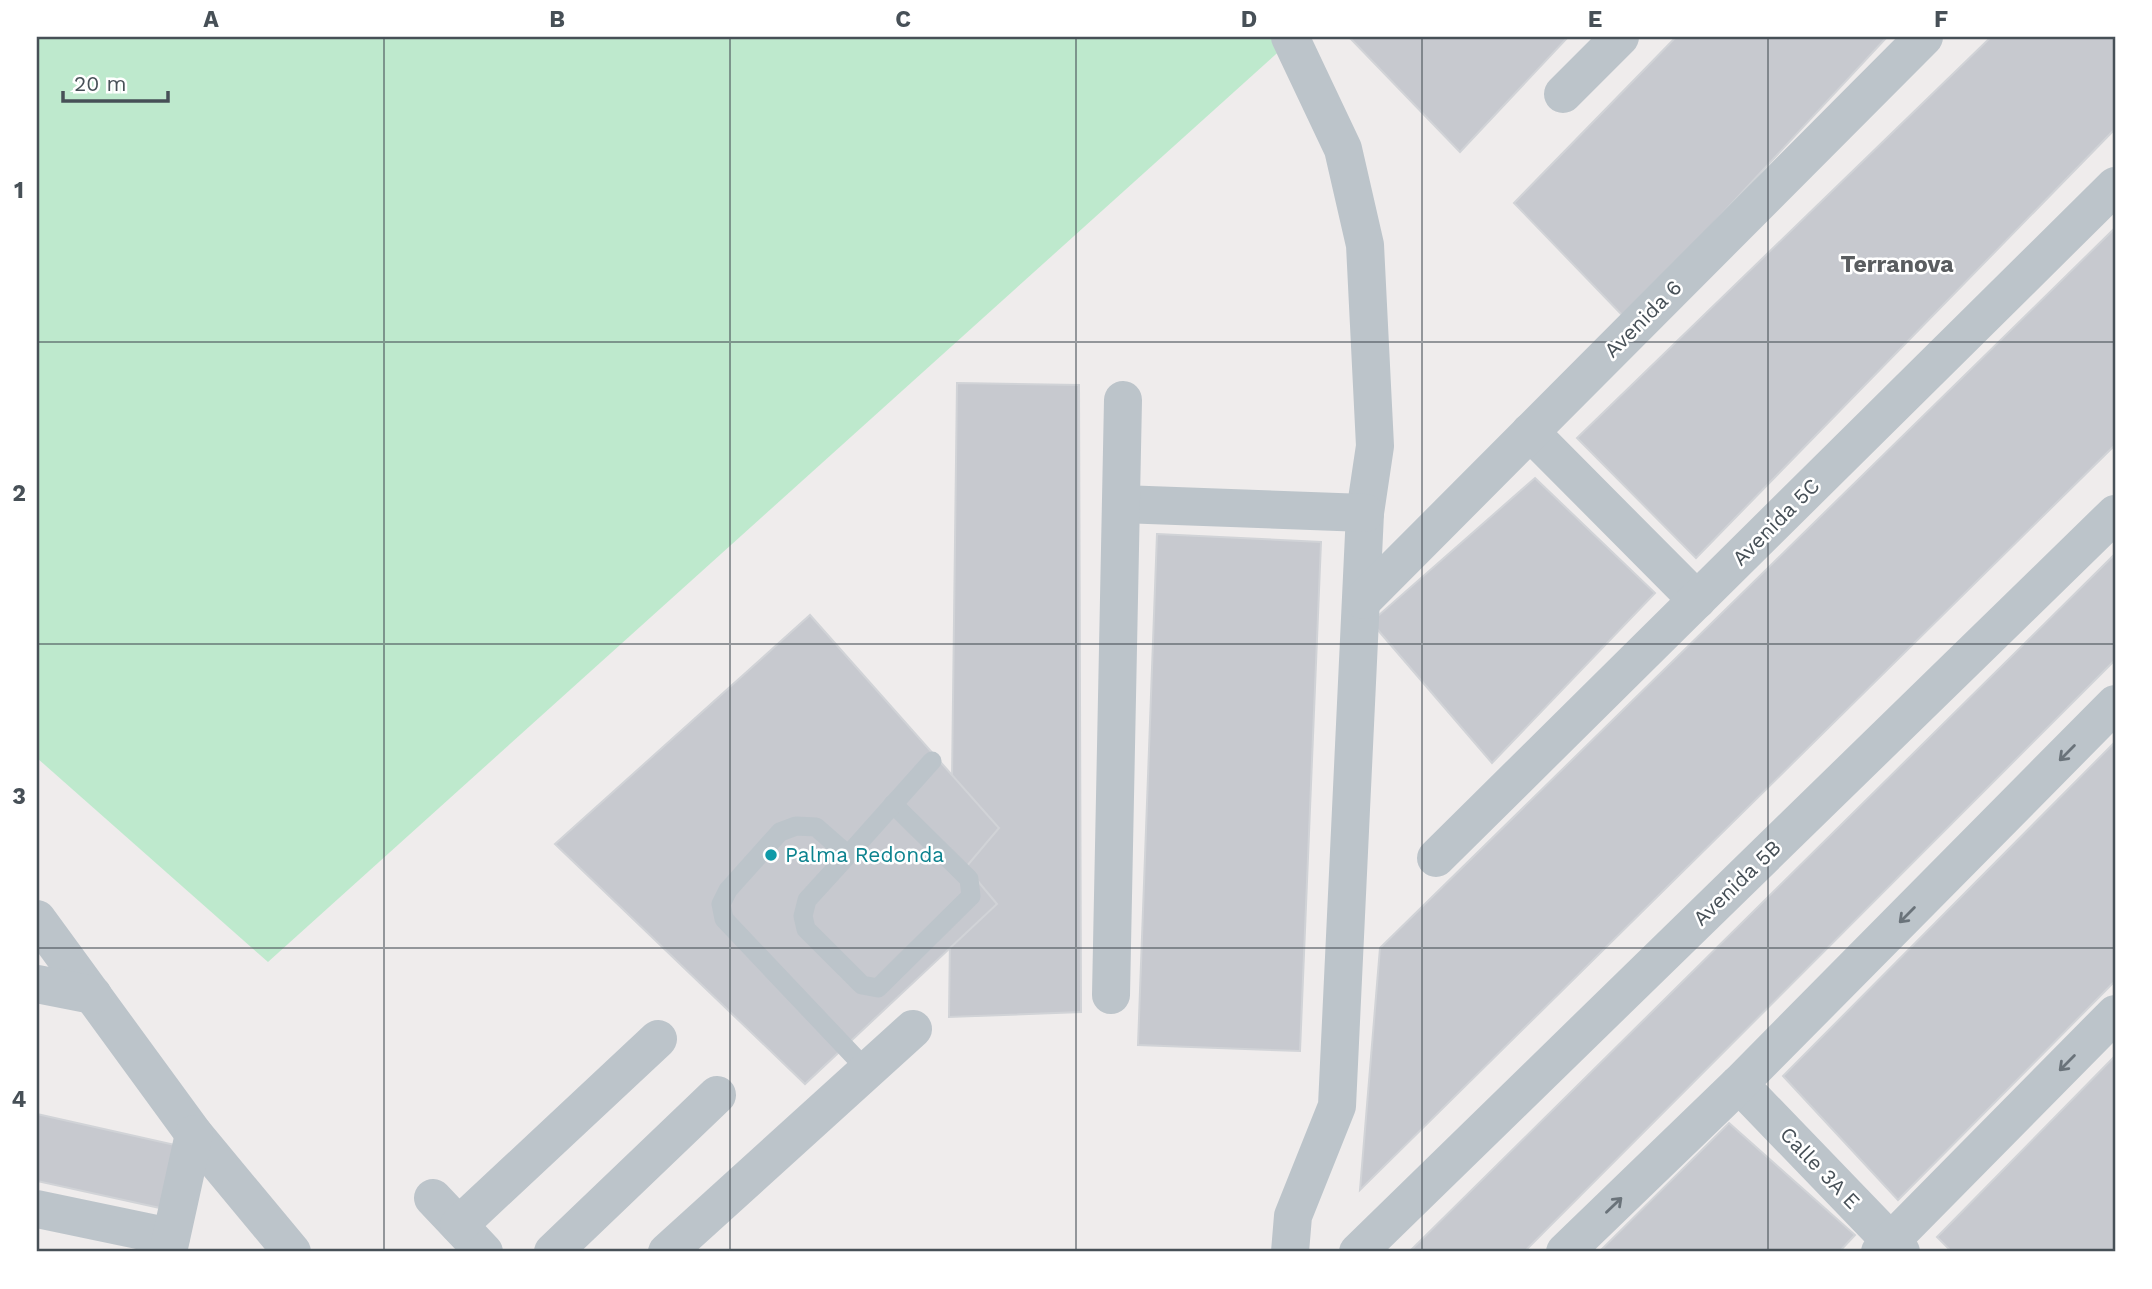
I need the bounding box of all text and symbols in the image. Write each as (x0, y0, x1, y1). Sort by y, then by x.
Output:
text: A (203, 6, 219, 33)
text: B (549, 6, 565, 33)
text: C (895, 6, 911, 33)
text: D (1241, 6, 1257, 33)
text: E (1588, 6, 1602, 33)
text: F (1934, 6, 1948, 33)
scale bar (63, 60, 168, 104)
text: 20 m (74, 71, 126, 96)
text: 1 (14, 177, 24, 204)
district label: Terranova (1841, 251, 1954, 278)
street label: Avenida 6 (1599, 275, 1687, 363)
street label: Avenida 5C (1727, 473, 1824, 570)
text: 2 (12, 480, 26, 507)
one-way arrow (2059, 744, 2076, 761)
text: 3 (12, 783, 26, 810)
street label: Avenida 5B (1688, 835, 1786, 931)
place label: Palma Redonda (785, 842, 944, 867)
marker: Palma Redonda (763, 847, 779, 863)
one-way arrow (1899, 906, 1916, 923)
one-way arrow (2059, 1054, 2076, 1071)
text: 4 (12, 1086, 27, 1113)
street label: Calle 3A E (1775, 1121, 1866, 1214)
one-way arrow (1605, 1196, 1622, 1213)

